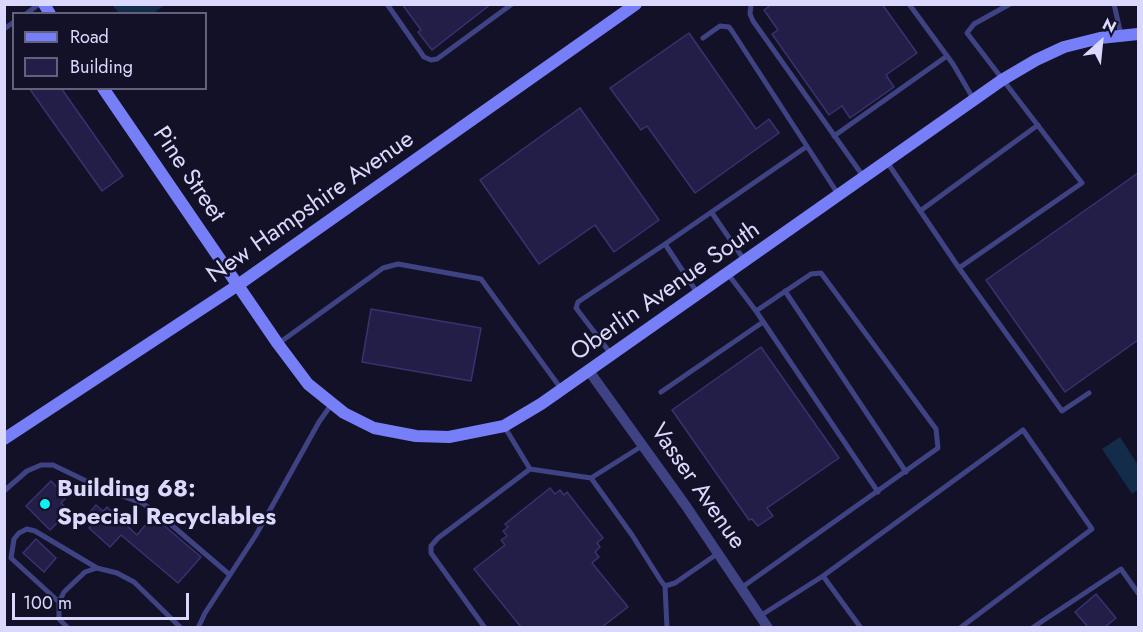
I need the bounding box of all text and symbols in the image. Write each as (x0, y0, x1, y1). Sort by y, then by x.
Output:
legend (12, 12, 207, 90)
north arrow (1071, 12, 1131, 72)
text: N (1099, 12, 1120, 39)
text: Road (70, 24, 109, 50)
text: Building (70, 54, 133, 80)
street label: Pine Street (146, 122, 230, 228)
street label: New Hampshire Avenue (202, 126, 420, 290)
street label: Oberlin Avenue South (566, 216, 766, 368)
street label: Vasser Avenue (643, 419, 751, 555)
place label: Building 68: Special Recyclables (57, 476, 276, 532)
marker: Building 68: Special Recyclables (38, 497, 52, 511)
scale bar (15, 581, 192, 619)
text: 100 m (23, 590, 72, 616)

